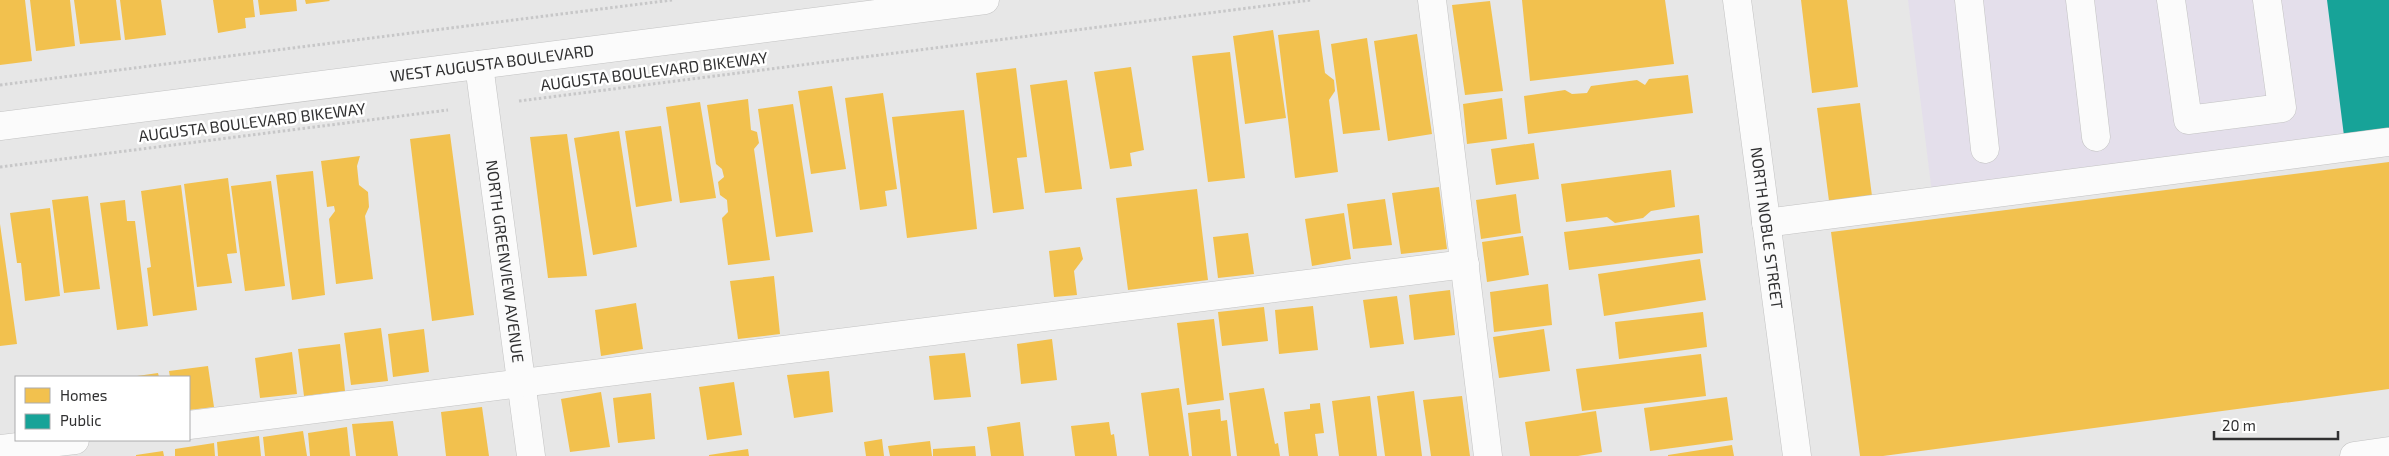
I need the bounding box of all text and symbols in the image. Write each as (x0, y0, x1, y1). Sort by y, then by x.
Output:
street label: WEST AUGUSTA BOULEVARD (389, 40, 595, 85)
street label: AUGUSTA BOULEVARD BIKEWAY (539, 47, 769, 94)
street label: AUGUSTA BOULEVARD BIKEWAY (137, 98, 367, 145)
street label: NORTH NOBLE STREET (1747, 146, 1788, 310)
street label: NORTH GREENVIEW AVENUE (483, 159, 529, 364)
legend (15, 376, 190, 441)
text: Homes (60, 386, 107, 404)
scale bar (2214, 408, 2338, 440)
text: Public (60, 411, 101, 429)
text: 20 m (2222, 416, 2256, 434)

